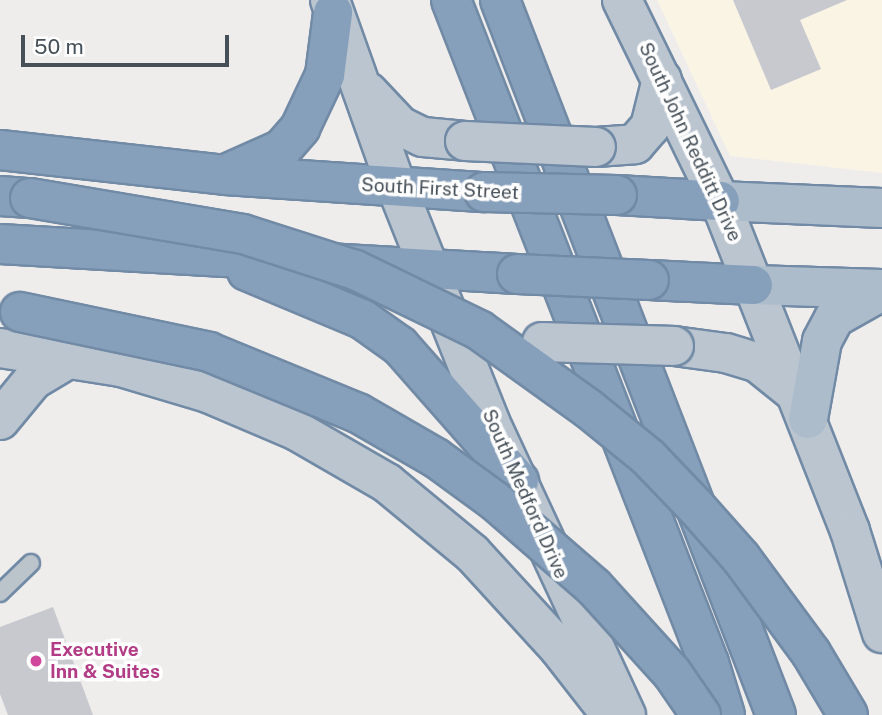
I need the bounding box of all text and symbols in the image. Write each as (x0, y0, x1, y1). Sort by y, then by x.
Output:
scale bar (24, 21, 233, 65)
text: 50 m (34, 34, 84, 59)
street label: South John Redditt Drive (634, 39, 746, 245)
street label: South First Street (361, 173, 519, 205)
street label: South Medford Drive (477, 406, 573, 582)
place label: Executive Inn & Suites (50, 639, 160, 683)
marker: Executive Inn & Suites (28, 653, 44, 669)

